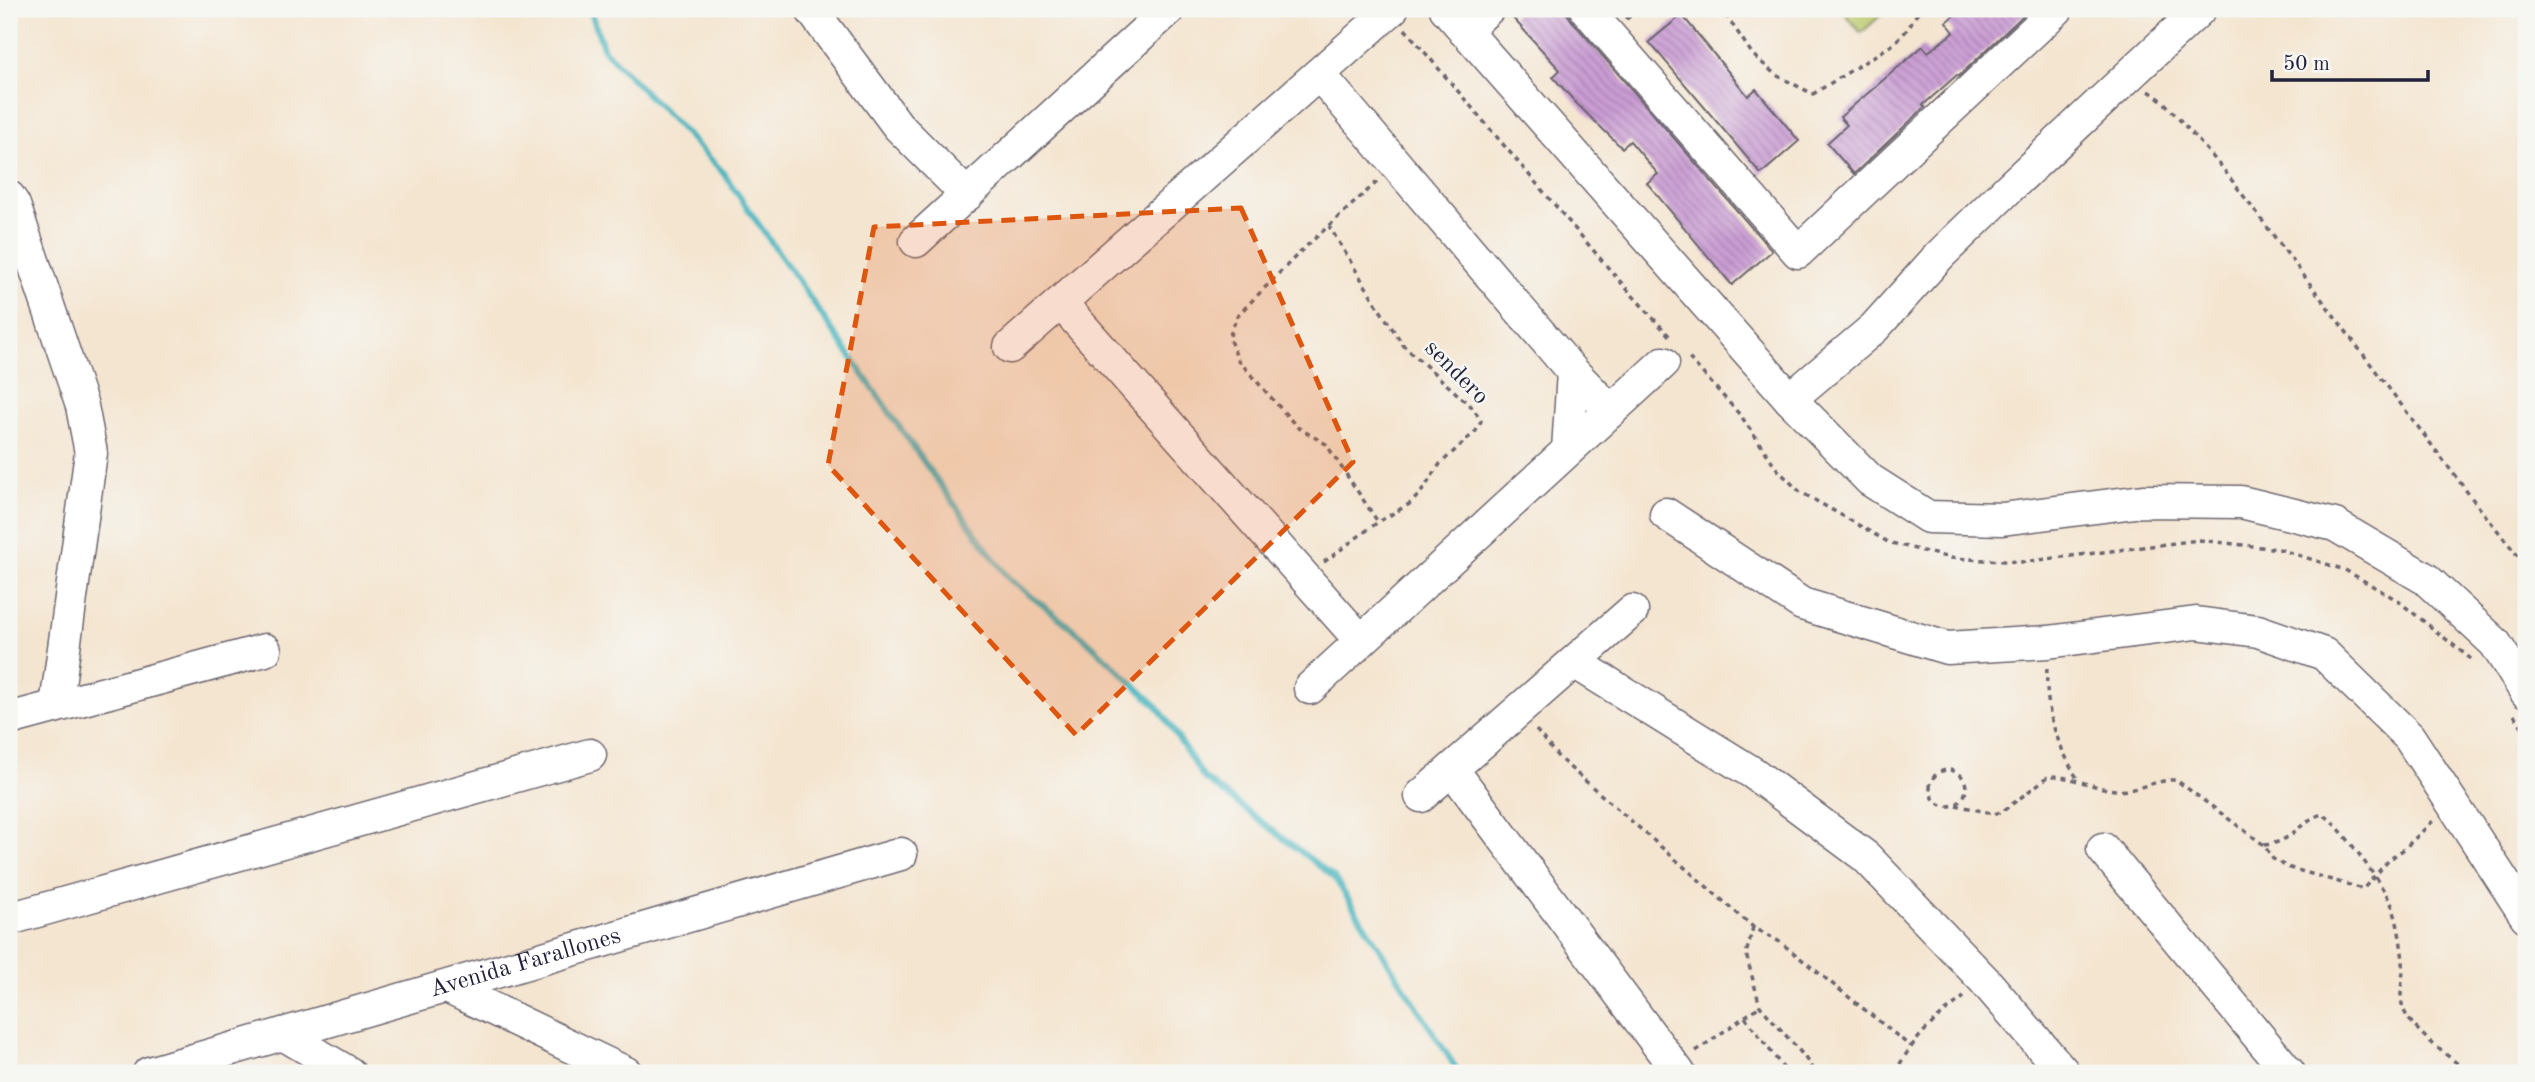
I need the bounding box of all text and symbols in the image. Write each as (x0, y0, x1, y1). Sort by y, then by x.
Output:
scale bar (2272, 38, 2428, 82)
text: 50 m (2283, 54, 2330, 75)
street label: sendero (1419, 336, 1493, 410)
street label: Avenida Farallones (427, 924, 624, 1003)

